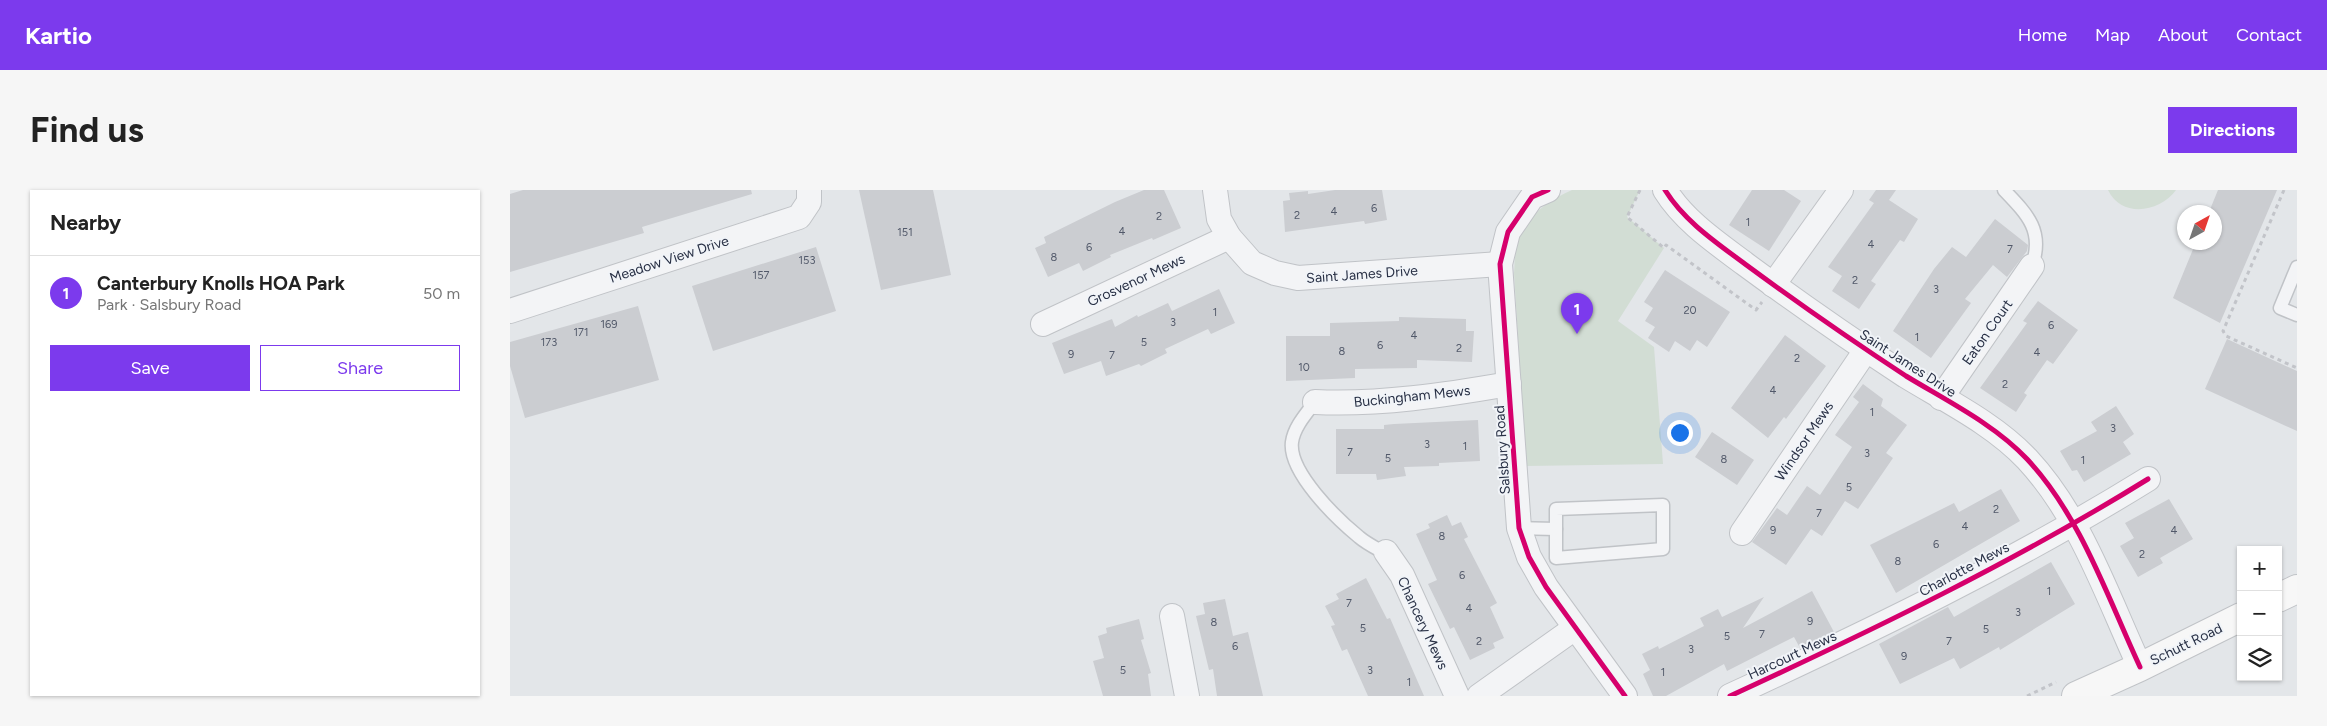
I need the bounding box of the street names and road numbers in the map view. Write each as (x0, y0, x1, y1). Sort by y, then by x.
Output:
street label: Meadow View Drive (607, 232, 731, 287)
street label: Grosvenor Mews (1085, 250, 1188, 310)
street label: Saint James Drive (1306, 262, 1419, 287)
street label: Eaton Court (1959, 296, 2016, 368)
street label: Saint James Drive (1856, 326, 1960, 401)
street label: Buckingham Mews (1353, 382, 1471, 411)
street label: Windsor Mews (1772, 398, 1837, 484)
street label: Salsbury Road (1491, 405, 1514, 495)
street label: Charlotte Mews (1916, 539, 2012, 600)
street label: Chancery Mews (1394, 574, 1451, 672)
street label: Schutt Road (2147, 620, 2225, 669)
street label: Harcourt Mews (1745, 627, 1839, 683)

